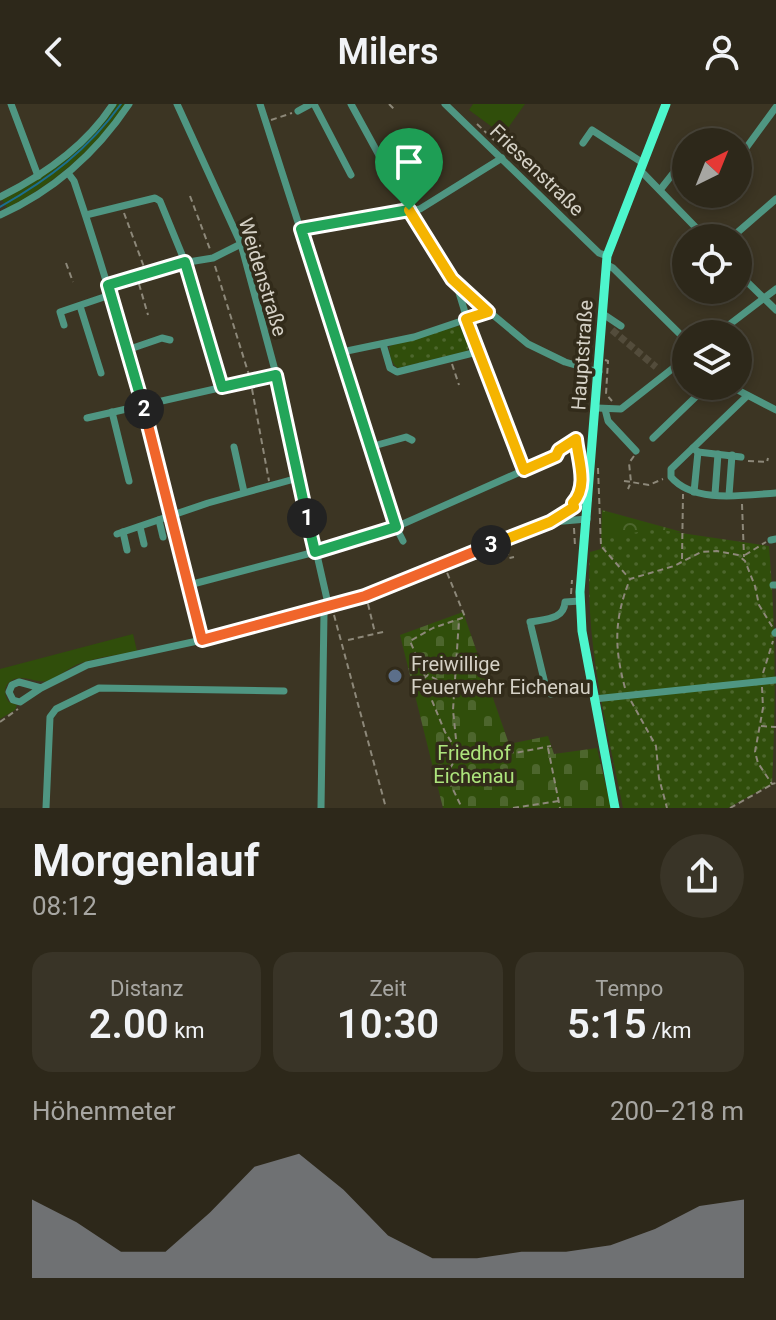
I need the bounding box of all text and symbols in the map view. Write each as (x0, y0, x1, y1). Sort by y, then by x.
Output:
icon: back (32, 30, 76, 74)
icon: person (700, 30, 744, 74)
text: Milers (337, 31, 439, 73)
street label: Friesenstraße (485, 119, 589, 221)
pin (375, 128, 443, 210)
north arrow (672, 128, 752, 208)
map controls (672, 128, 752, 400)
icon: arrive (387, 140, 431, 184)
street label: Weidenstraße (234, 215, 292, 339)
button: locate (672, 224, 752, 304)
street label: Hauptstraße (566, 299, 598, 411)
button: layers (672, 320, 752, 400)
pin: 2 (124, 389, 164, 429)
text: 2 (138, 396, 150, 421)
pin: 1 (287, 498, 327, 538)
text: 1 (301, 505, 313, 530)
pin: 3 (471, 525, 511, 565)
text: 3 (485, 532, 497, 557)
place label: Freiwillige Feuerwehr Eichenau (411, 652, 591, 699)
marker: Freiwillige Feuerwehr Eichenau (386, 667, 404, 685)
park label: Friedhof Eichenau (433, 741, 515, 788)
button: share (660, 834, 744, 918)
text: Morgenlauf (32, 835, 259, 887)
text: 08:12 (32, 891, 97, 921)
text: Distanz (110, 976, 183, 1001)
text: Zeit (369, 976, 407, 1001)
text: Tempo (595, 976, 663, 1001)
text: 2.00 (89, 1001, 169, 1048)
text: 10:30 (337, 1001, 439, 1048)
text: 5:15 (567, 1001, 647, 1048)
text: km (169, 1018, 205, 1043)
text: /km (647, 1018, 692, 1043)
text: Höhenmeter (32, 1096, 176, 1126)
text: 200–218 m (610, 1096, 744, 1126)

